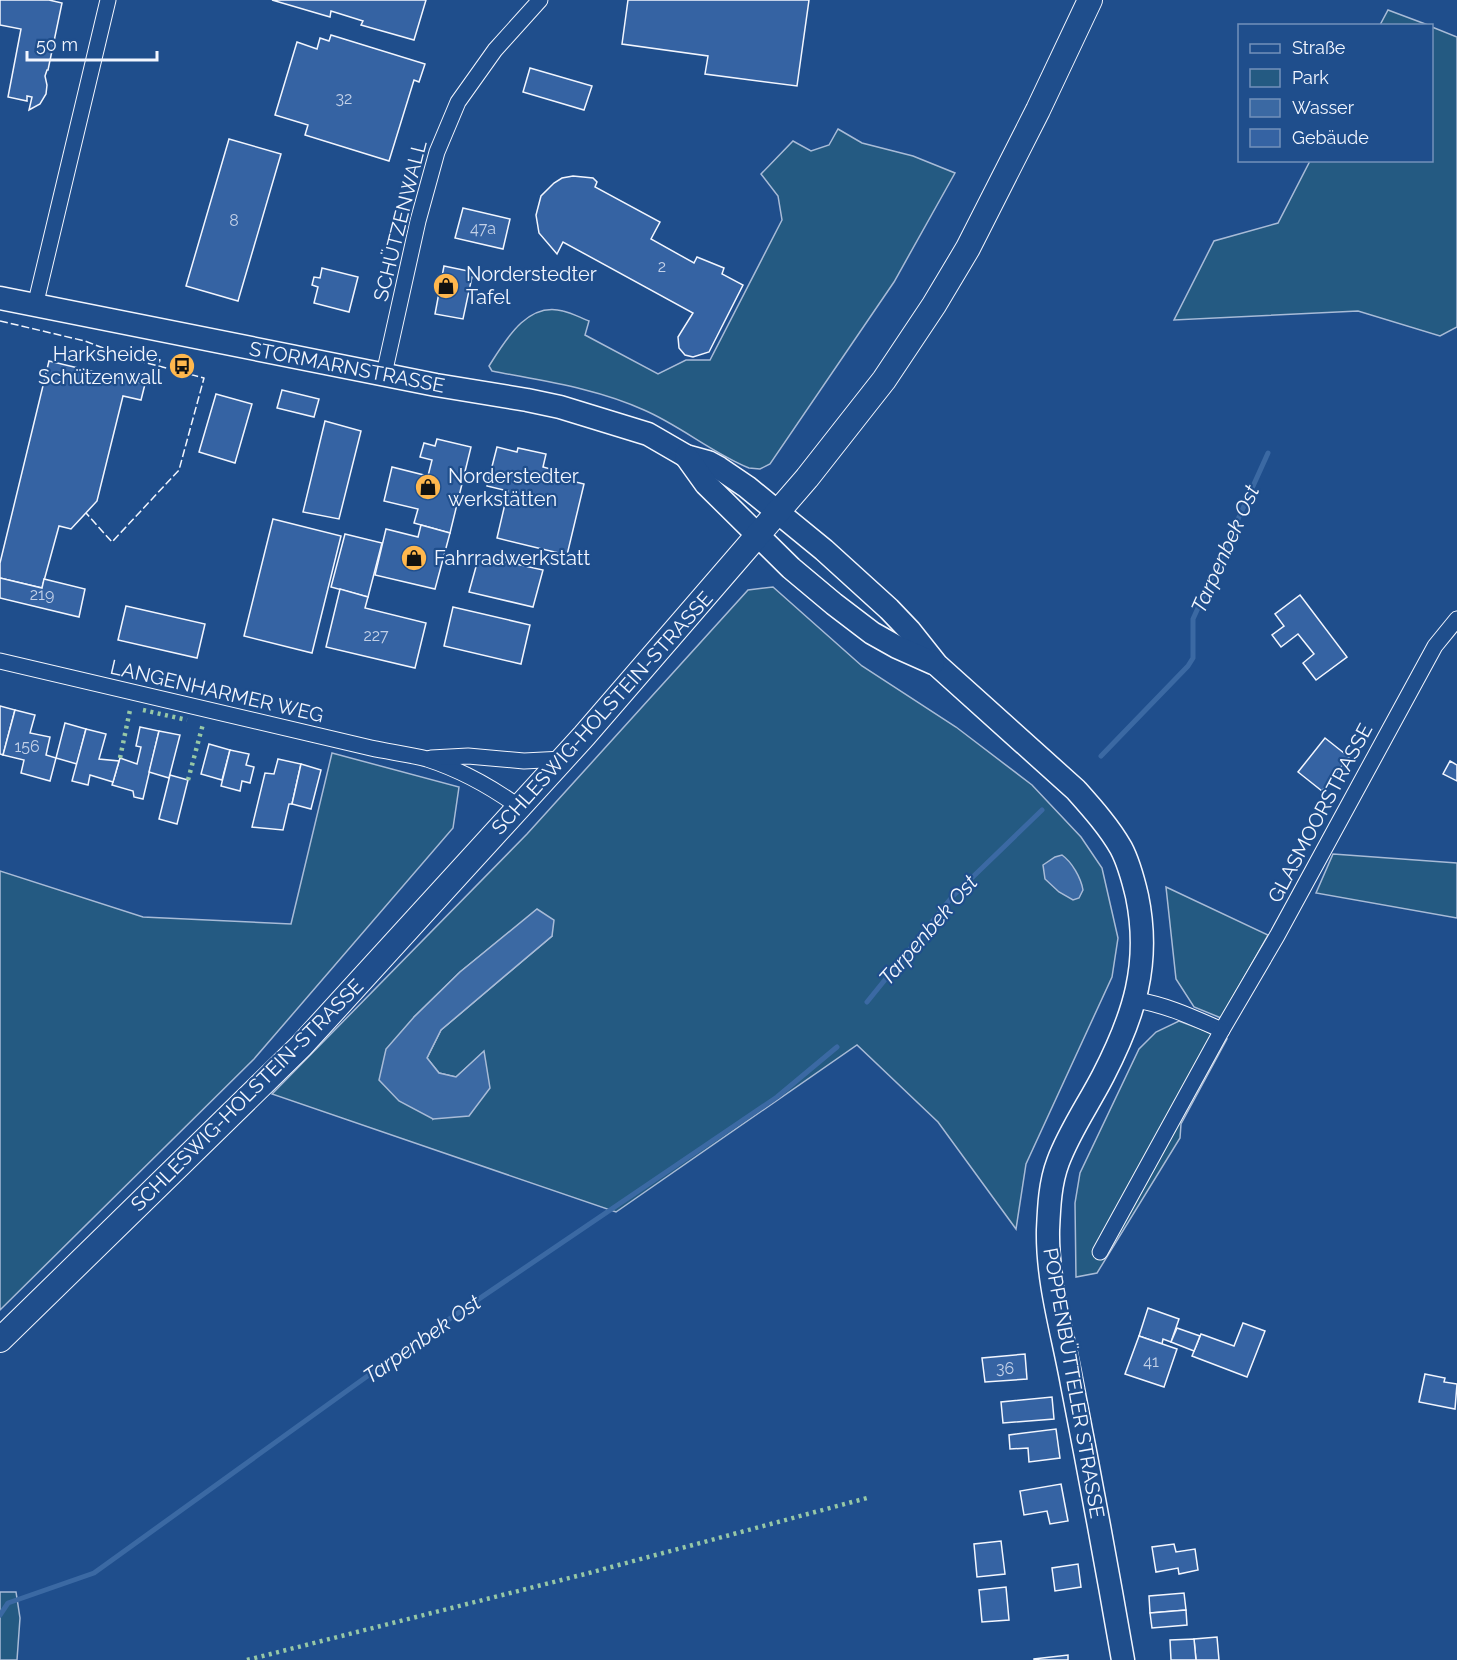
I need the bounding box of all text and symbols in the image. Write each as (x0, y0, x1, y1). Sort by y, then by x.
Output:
scale bar (27, 24, 158, 62)
legend (1238, 24, 1433, 162)
text: 50 m (36, 34, 78, 55)
text: Straße (1292, 37, 1346, 58)
text: Park (1292, 67, 1329, 88)
house number: 32 (336, 89, 352, 108)
text: Wasser (1292, 97, 1355, 118)
text: Gebäude (1292, 127, 1369, 148)
street label: SCHÜTZENWALL (368, 138, 432, 304)
house number: 8 (229, 211, 239, 230)
house number: 47a (470, 219, 496, 238)
house number: 2 (658, 257, 666, 276)
place label: Norderstedter Tafel (466, 262, 597, 309)
shop icon: Norderstedter Tafel (431, 271, 461, 301)
street label: STORMARNSTRASSE (247, 336, 447, 398)
place label: Harksheide, Schützenwall (38, 342, 163, 389)
bus stop icon: Harksheide, Schützenwall (167, 351, 197, 381)
place label: Norderstedter werkstätten (448, 464, 579, 511)
shop icon: Norderstedter werkstätten (413, 472, 443, 502)
water label: Tarpenbek Ost (1186, 481, 1264, 617)
shop icon: Fahrradwerkstatt (399, 543, 429, 573)
place label: Fahrradwerkstatt (434, 546, 591, 570)
house number: 219 (30, 585, 54, 604)
street label: SCHLESWIG-HOLSTEIN-STRASSE (486, 587, 718, 839)
house number: 227 (363, 626, 389, 645)
street label: LANGENHARMER WEG (108, 655, 326, 727)
street label: GLASMOORSTRASSE (1263, 719, 1377, 907)
house number: 156 (14, 737, 40, 756)
water label: Tarpenbek Ost (874, 870, 983, 990)
street label: SCHLESWIG-HOLSTEIN-STRASSE (126, 974, 368, 1216)
street label: POPPENBÜTTELER STRASSE (1038, 1246, 1110, 1520)
water label: Tarpenbek Ost (359, 1289, 486, 1389)
house number: 41 (1143, 1352, 1159, 1371)
house number: 36 (996, 1359, 1014, 1378)

